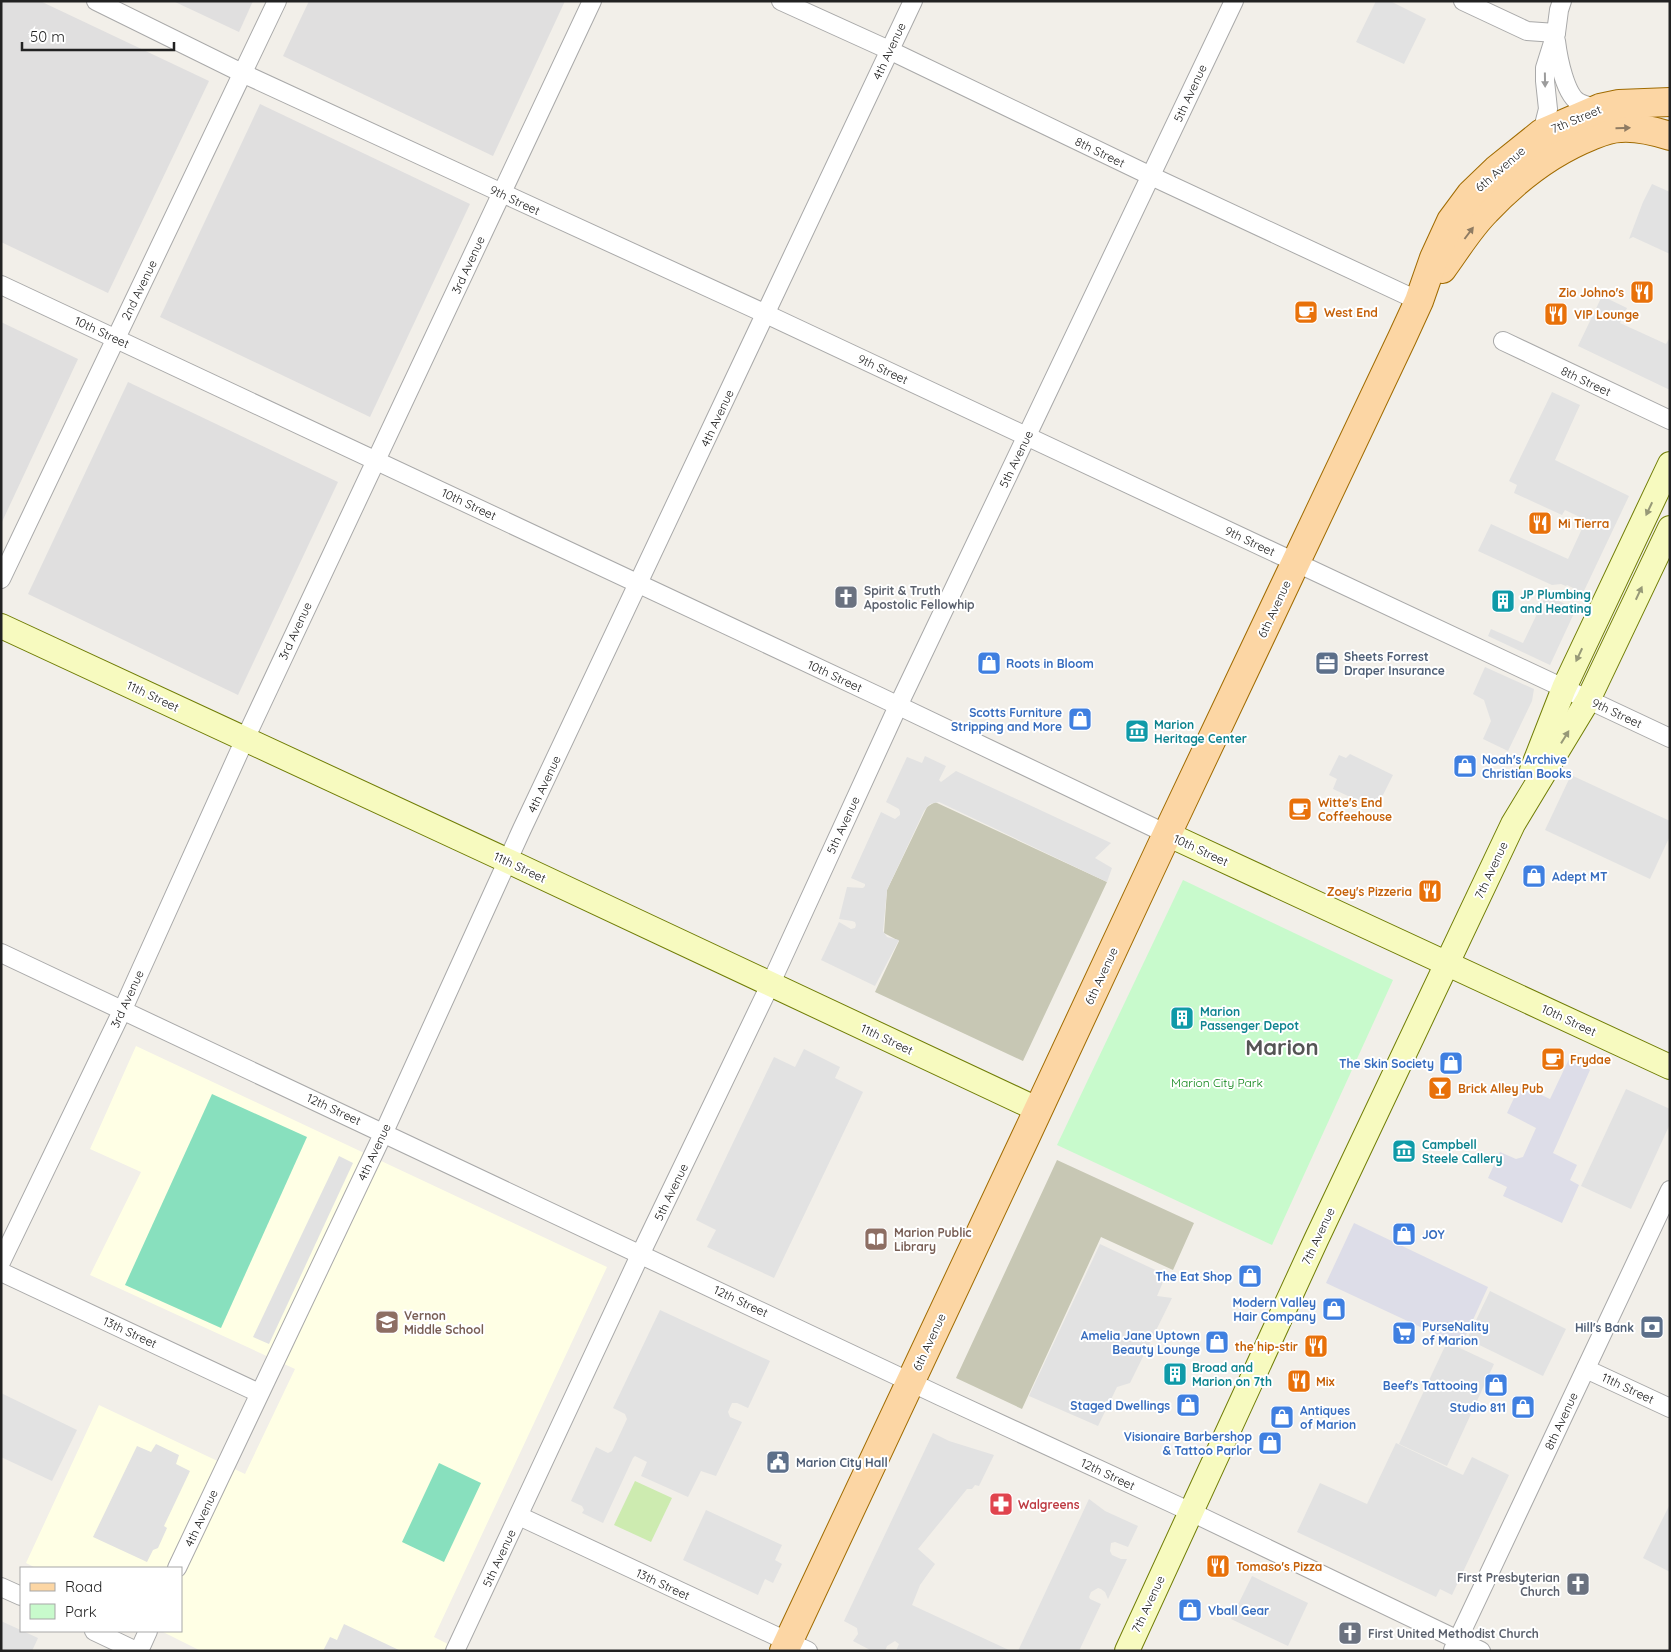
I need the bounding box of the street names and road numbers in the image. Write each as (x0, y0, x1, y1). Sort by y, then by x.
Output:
street label: 4th Avenue (869, 20, 909, 82)
street label: 5th Avenue (1170, 62, 1210, 124)
street label: 7th Street (1549, 102, 1603, 136)
street label: 8th Street (1073, 134, 1127, 170)
street label: 6th Avenue (1472, 143, 1528, 195)
street label: 9th Street (488, 182, 542, 218)
street label: 3rd Avenue (448, 233, 488, 296)
street label: 2nd Avenue (118, 257, 160, 323)
street label: 10th Street (72, 313, 132, 351)
street label: 9th Street (856, 351, 910, 387)
street label: 8th Street (1559, 363, 1613, 399)
street label: 4th Avenue (697, 387, 737, 449)
street label: 5th Avenue (996, 428, 1036, 490)
street label: 10th Street (439, 485, 499, 523)
street label: 9th Street (1223, 523, 1277, 559)
street label: 6th Avenue (1254, 578, 1294, 640)
street label: 3rd Avenue (275, 599, 315, 662)
street label: 10th Street (805, 657, 865, 695)
street label: 11th Street (125, 677, 181, 715)
street label: 9th Street (1590, 695, 1644, 731)
street label: 4th Avenue (524, 753, 564, 815)
street label: 5th Avenue (823, 794, 863, 856)
street label: 10th Street (1171, 831, 1231, 869)
street label: 7th Avenue (1471, 839, 1511, 901)
street label: 11th Street (492, 848, 548, 886)
street label: 6th Avenue (1081, 945, 1121, 1007)
street label: 3rd Avenue (107, 967, 147, 1030)
street label: 10th Street (1539, 1001, 1599, 1039)
street label: 11th Street (859, 1020, 915, 1058)
street label: 12th Street (305, 1090, 363, 1128)
street label: 4th Avenue (354, 1121, 394, 1183)
street label: 5th Avenue (651, 1161, 691, 1223)
street label: 7th Avenue (1298, 1205, 1338, 1267)
street label: 12th Street (712, 1282, 770, 1320)
street label: 6th Avenue (909, 1311, 949, 1373)
street label: 13th Street (101, 1313, 159, 1351)
street label: 11th Street (1600, 1369, 1656, 1407)
street label: 8th Avenue (1541, 1390, 1581, 1452)
street label: 12th Street (1079, 1455, 1137, 1493)
street label: 4th Avenue (181, 1487, 221, 1549)
street label: 5th Avenue (479, 1527, 519, 1589)
street label: 13th Street (634, 1565, 692, 1603)
street label: 7th Avenue (1128, 1573, 1168, 1635)

